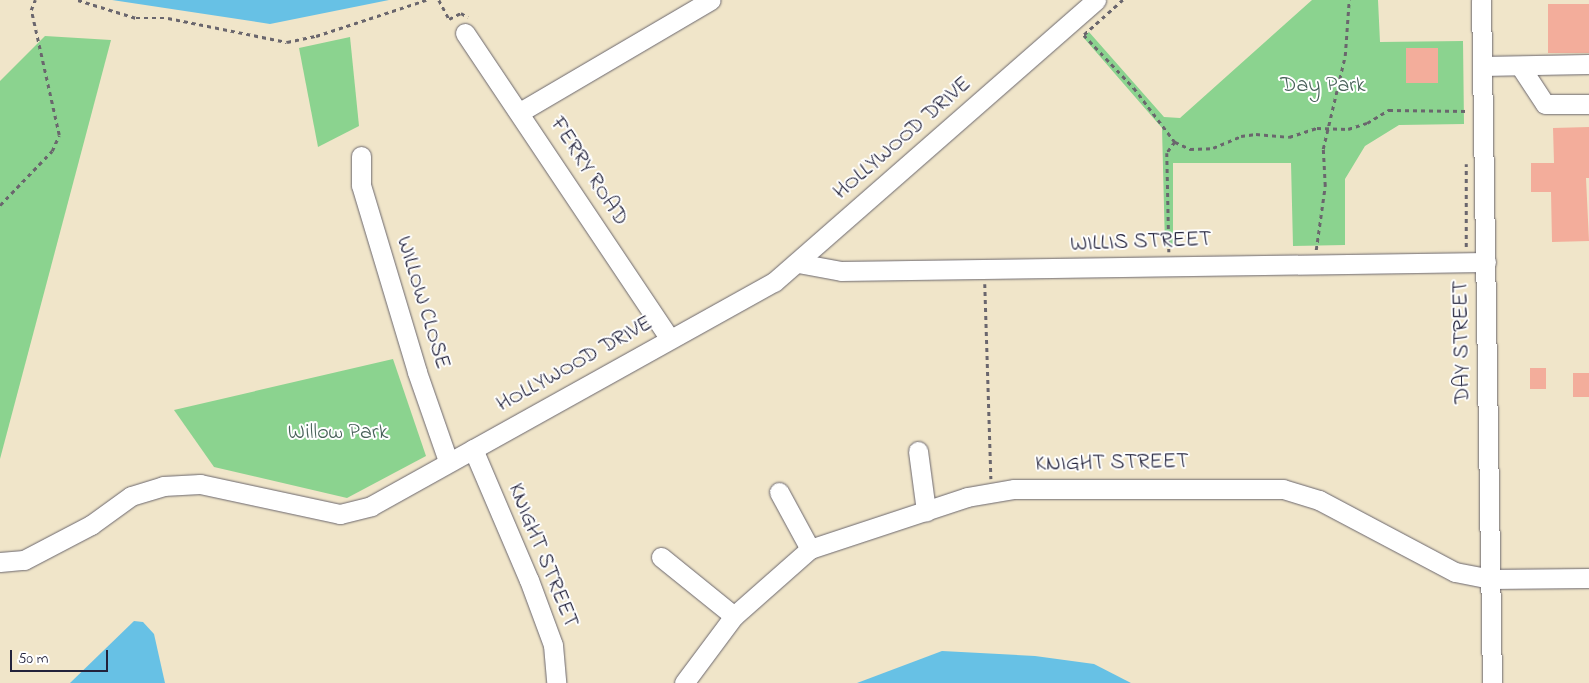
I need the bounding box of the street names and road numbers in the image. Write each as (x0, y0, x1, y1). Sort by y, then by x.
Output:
street label: HOLLYWOOD DRIVE (829, 72, 977, 206)
street label: FERRY ROAD (543, 113, 633, 231)
street label: WILLIS STREET (1070, 227, 1212, 259)
street label: WILLOW CLOSE (389, 233, 455, 373)
street label: DAY STREET (1449, 280, 1477, 404)
street label: HOLLYWOOD DRIVE (493, 311, 657, 419)
street label: KNIGHT STREET (1035, 449, 1189, 479)
street label: KNIGHT STREET (501, 480, 583, 632)

